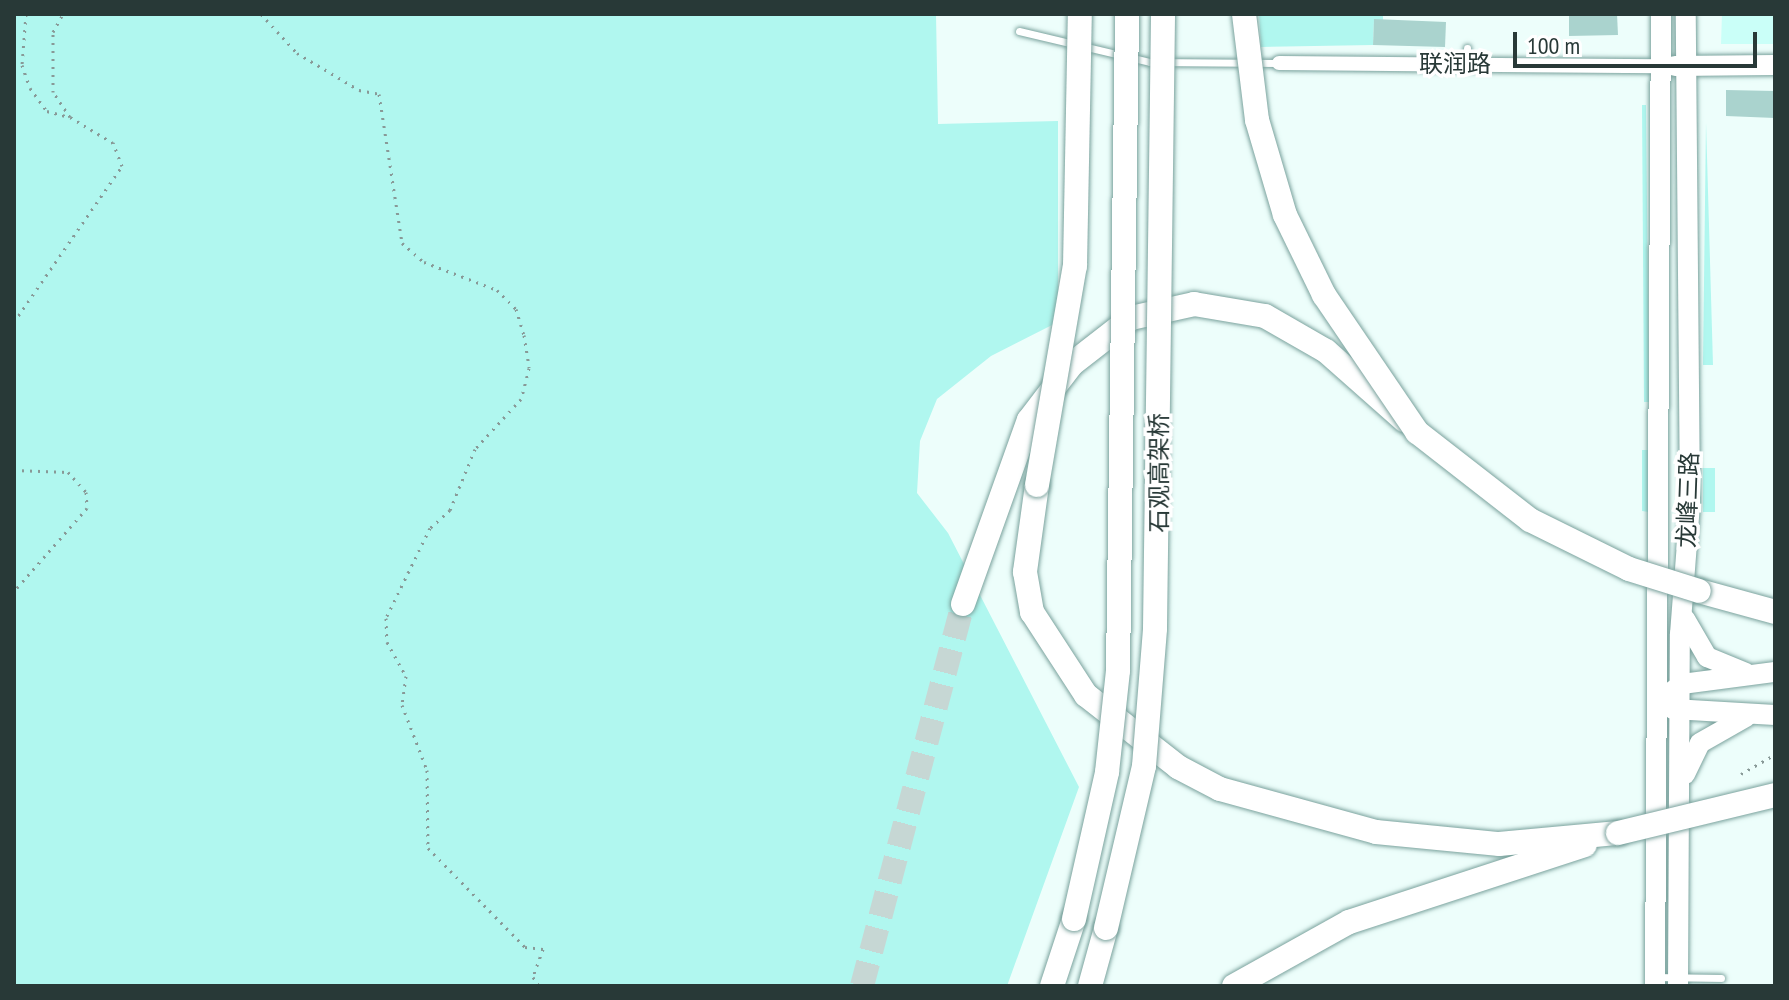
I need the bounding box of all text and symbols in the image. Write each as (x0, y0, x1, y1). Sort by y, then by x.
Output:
scale bar (1517, 16, 1761, 66)
text: 100 m (1527, 30, 1580, 61)
street label: 联润路 (1419, 50, 1491, 78)
street label: 石观高架桥 (1145, 413, 1173, 533)
street label: 龙峰三路 (1672, 452, 1704, 548)

